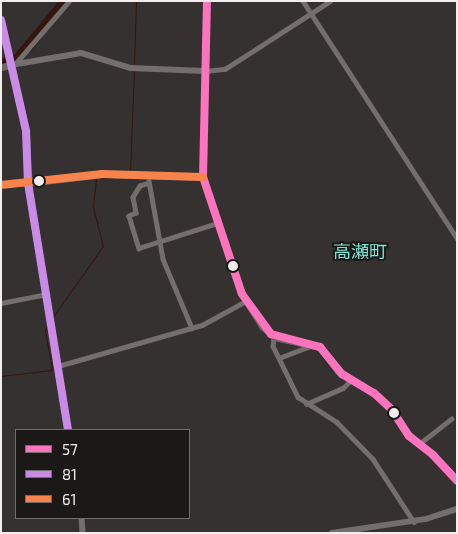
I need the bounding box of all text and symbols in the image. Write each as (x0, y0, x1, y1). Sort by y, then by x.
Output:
unlabelled marker (34, 176, 44, 186)
district label: 高瀬町 (333, 240, 387, 262)
unlabelled marker (228, 261, 238, 271)
unlabelled marker (389, 408, 399, 418)
legend (15, 429, 190, 519)
text: 57 (62, 440, 78, 458)
text: 81 (62, 465, 77, 483)
text: 61 (62, 490, 77, 508)

